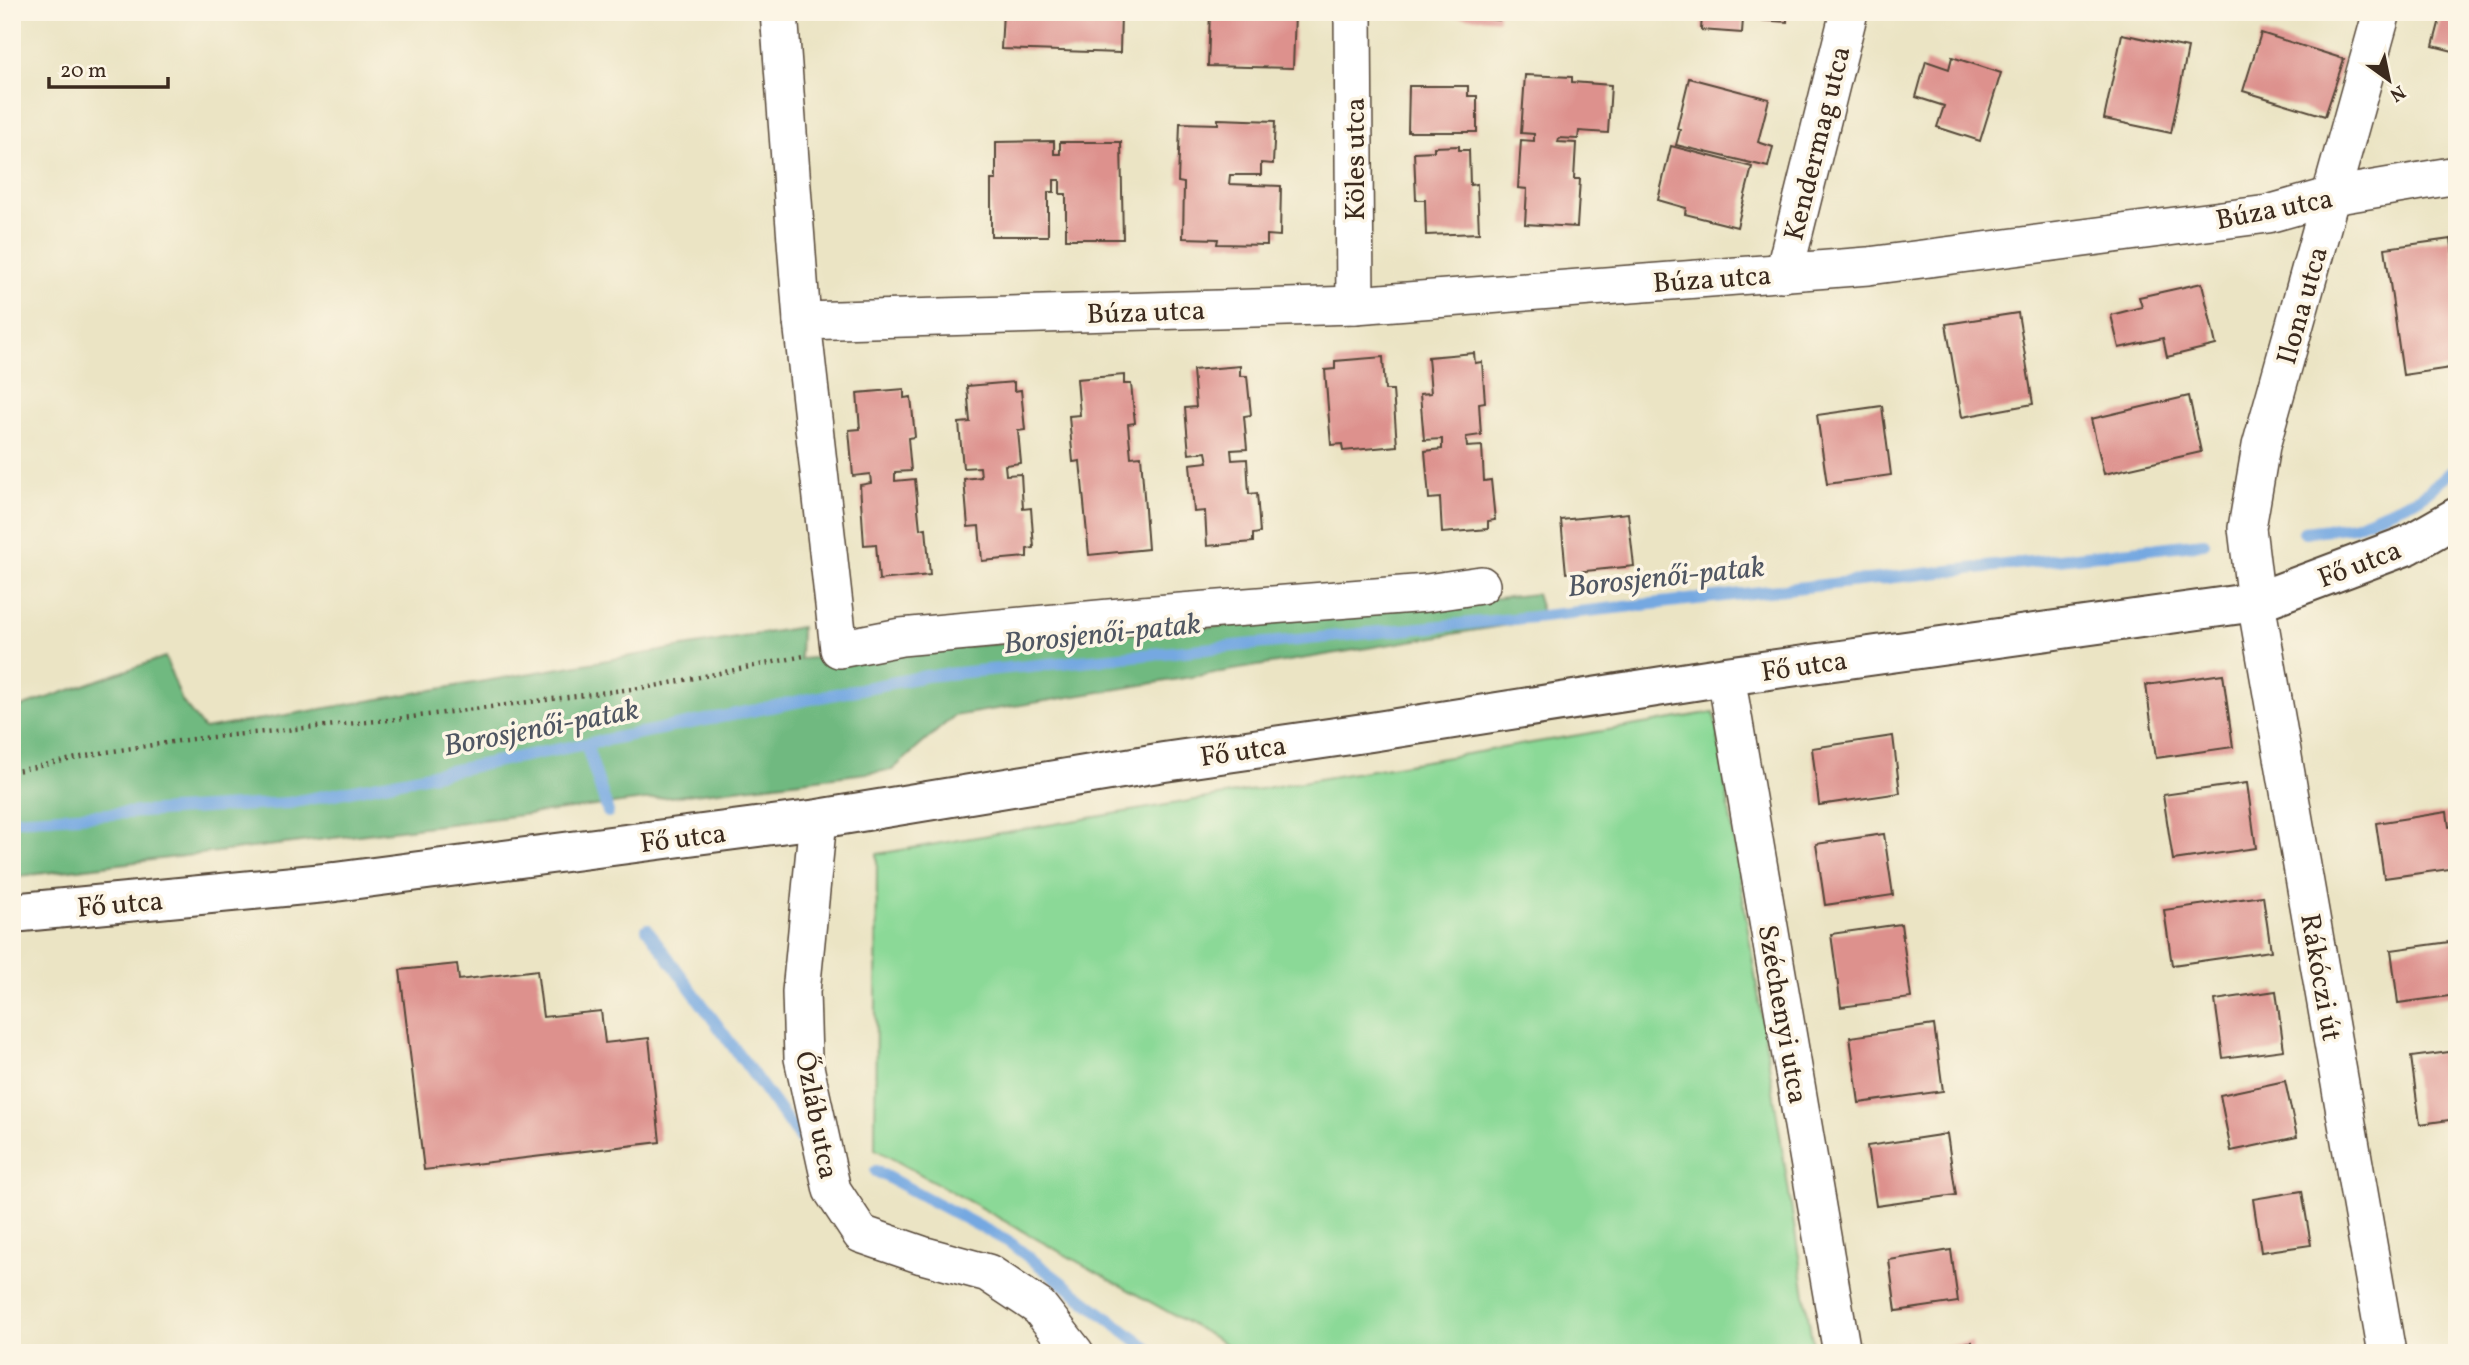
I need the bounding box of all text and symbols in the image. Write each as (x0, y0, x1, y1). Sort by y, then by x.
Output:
street label: Kendermag utca (1775, 42, 1861, 245)
scale bar (49, 46, 168, 90)
north arrow (2354, 46, 2424, 116)
text: 20 m (60, 57, 106, 86)
text: N (2384, 78, 2410, 107)
street label: Köles utca (1337, 97, 1376, 221)
street label: Búza utca (2213, 180, 2336, 241)
street label: Ilona utca (2268, 242, 2339, 369)
street label: Búza utca (1652, 257, 1773, 304)
street label: Búza utca (1086, 292, 1206, 335)
street label: Fő utca (2312, 532, 2407, 599)
water label: Borosjenői-patak (1565, 547, 1767, 609)
water label: Borosjenői-patak (1001, 604, 1203, 666)
street label: Fő utca (1759, 642, 1850, 693)
water label: Borosjenői-patak (440, 689, 643, 769)
street label: Fő utca (1198, 727, 1289, 778)
street label: Fő utca (638, 815, 729, 864)
street label: Fő utca (75, 882, 165, 929)
street label: Rákóczi út (2289, 911, 2350, 1044)
street label: Széchenyi utca (1747, 922, 1816, 1107)
street label: Őzláb utca (784, 1048, 847, 1183)

